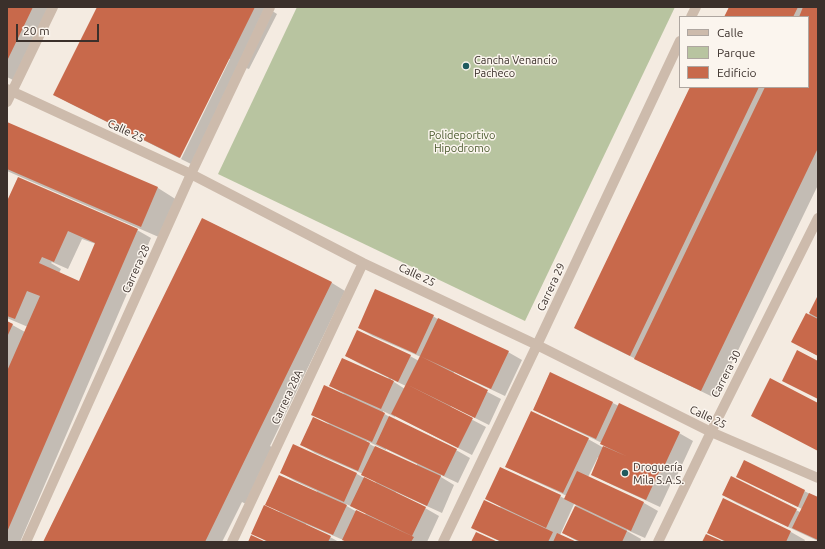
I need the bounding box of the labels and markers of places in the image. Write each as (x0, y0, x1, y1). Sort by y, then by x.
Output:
place label: Cancha Venancio Pacheco (474, 53, 557, 79)
marker: Cancha Venancio Pacheco (461, 61, 471, 71)
place label: Droguería Mila S.A.S. (633, 460, 684, 486)
marker: Droguería Mila S.A.S. (620, 468, 630, 478)

